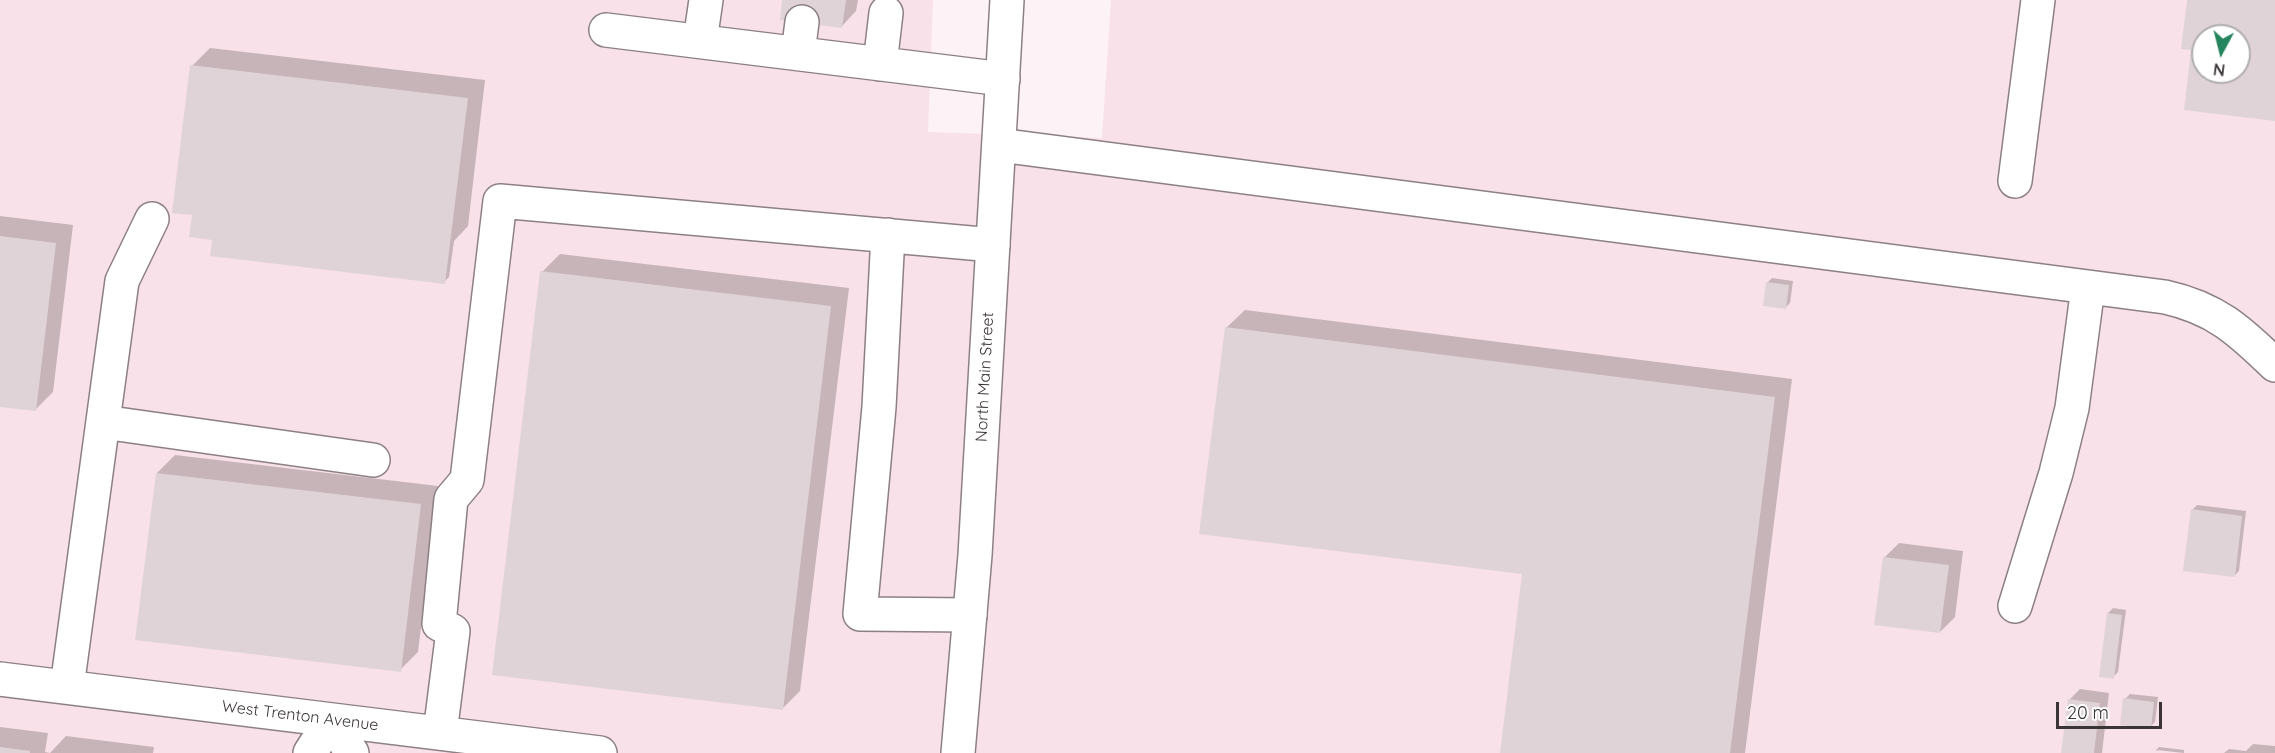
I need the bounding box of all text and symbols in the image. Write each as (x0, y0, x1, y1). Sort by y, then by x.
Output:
north arrow (2191, 24, 2251, 84)
text: N (2212, 59, 2226, 81)
street label: North Main Street (972, 312, 998, 442)
scale bar (2059, 690, 2166, 728)
street label: West Trenton Avenue (221, 697, 379, 735)
text: 20 m (2067, 701, 2109, 724)

